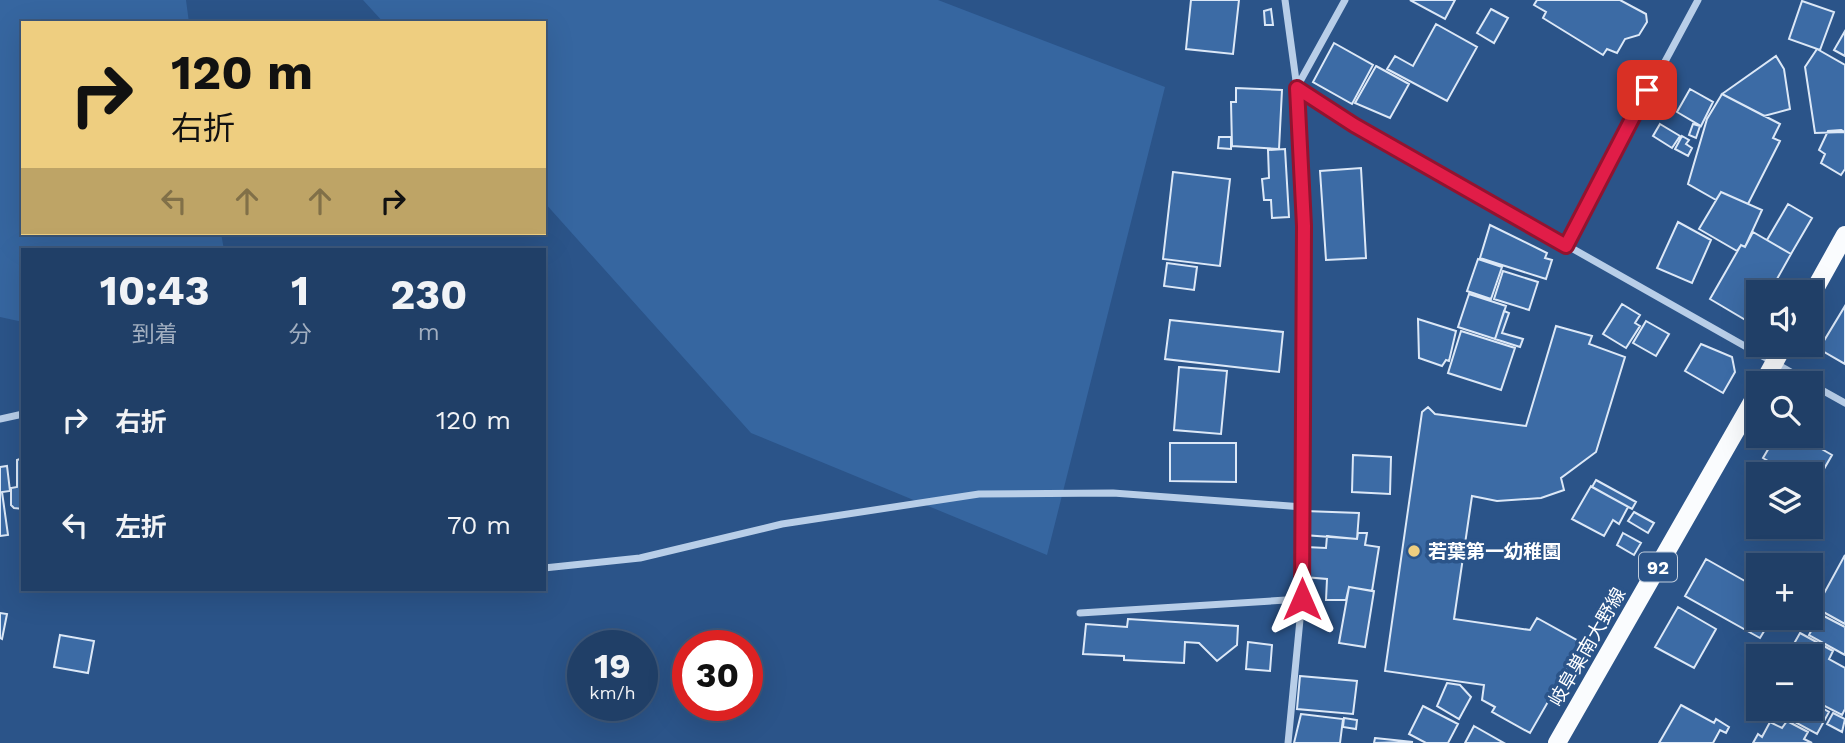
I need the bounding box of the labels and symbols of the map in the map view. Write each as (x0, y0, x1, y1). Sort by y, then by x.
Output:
pin (1617, 60, 1677, 120)
place label: 若葉第一幼稚園 (1428, 540, 1561, 563)
marker: 若葉第一幼稚園 (1406, 543, 1422, 559)
road number: 92 (1639, 552, 1677, 582)
position arrow (1265, 562, 1339, 636)
street label: 岐阜巣南大野線 (1544, 584, 1630, 710)
speed limit sign: 30 (672, 630, 763, 721)

